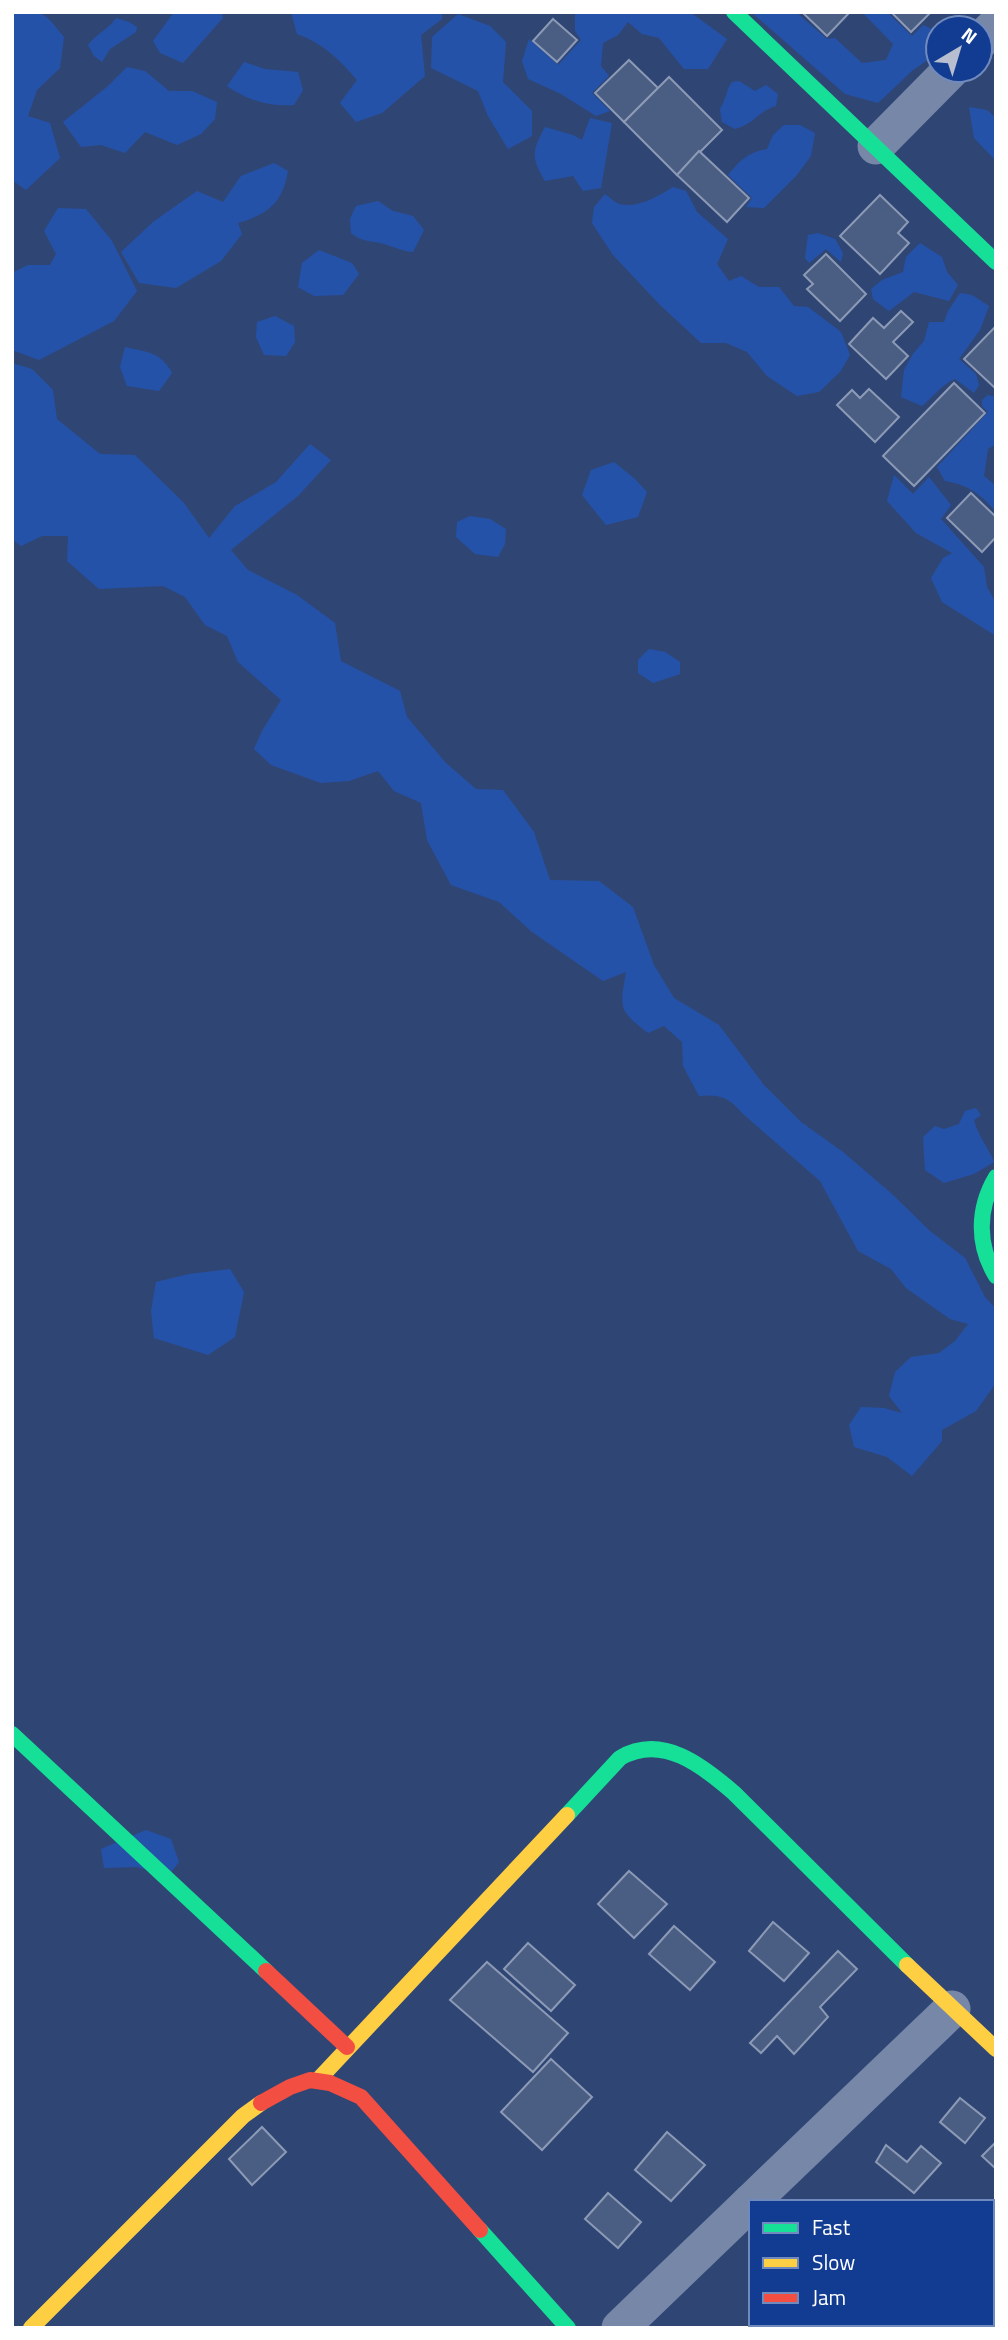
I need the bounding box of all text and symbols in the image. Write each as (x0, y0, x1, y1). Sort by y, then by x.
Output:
north arrow (924, 14, 994, 84)
text: N (956, 20, 984, 51)
legend (749, 2200, 994, 2326)
text: Fast (812, 2211, 851, 2243)
text: Slow (812, 2246, 855, 2278)
text: Jam (812, 2281, 846, 2313)

